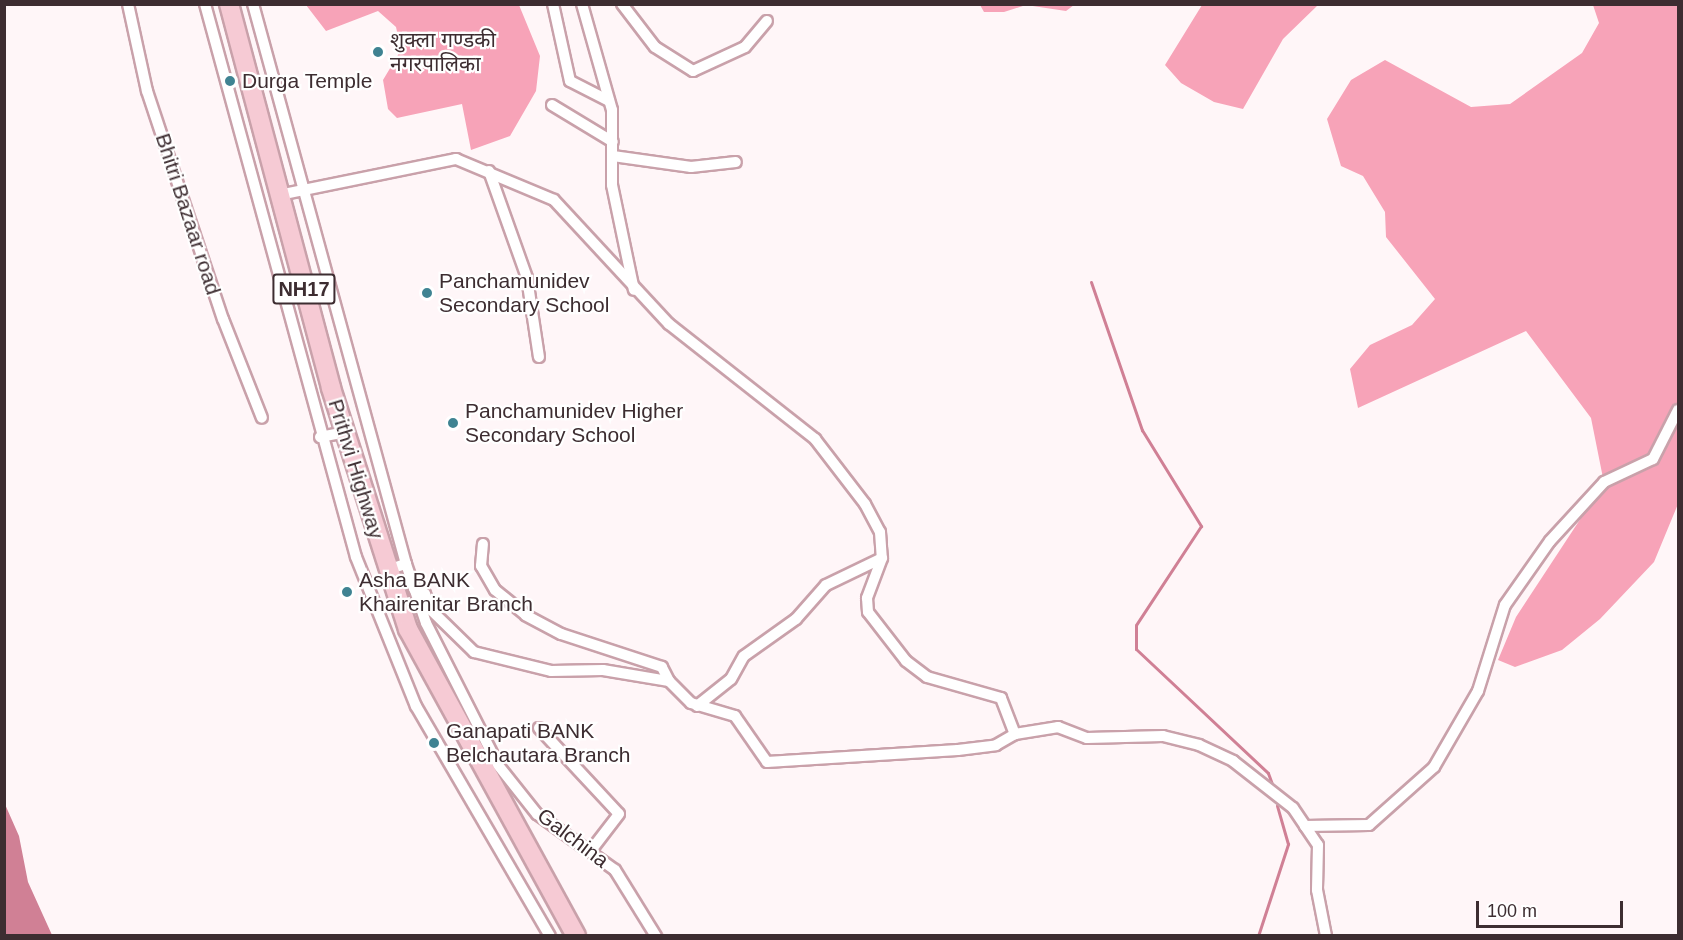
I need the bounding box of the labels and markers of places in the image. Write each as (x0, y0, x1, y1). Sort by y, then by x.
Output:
place label: शुक्ला गण्डकी नगरपालिका (390, 27, 496, 77)
marker: शुक्ला गण्डकी नगरपालिका (371, 45, 385, 59)
place label: Durga Temple (242, 68, 373, 94)
marker: Durga Temple (223, 74, 237, 88)
place label: Panchamunidev Secondary School (439, 268, 609, 318)
marker: Panchamunidev Secondary School (420, 286, 434, 300)
place label: Panchamunidev Higher Secondary School (465, 398, 683, 448)
marker: Panchamunidev Higher Secondary School (446, 416, 460, 430)
place label: Asha BANK Khairenitar Branch (359, 567, 533, 617)
marker: Asha BANK Khairenitar Branch (340, 585, 354, 599)
place label: Ganapati BANK Belchautara Branch (446, 718, 630, 768)
marker: Ganapati BANK Belchautara Branch (427, 736, 441, 750)

